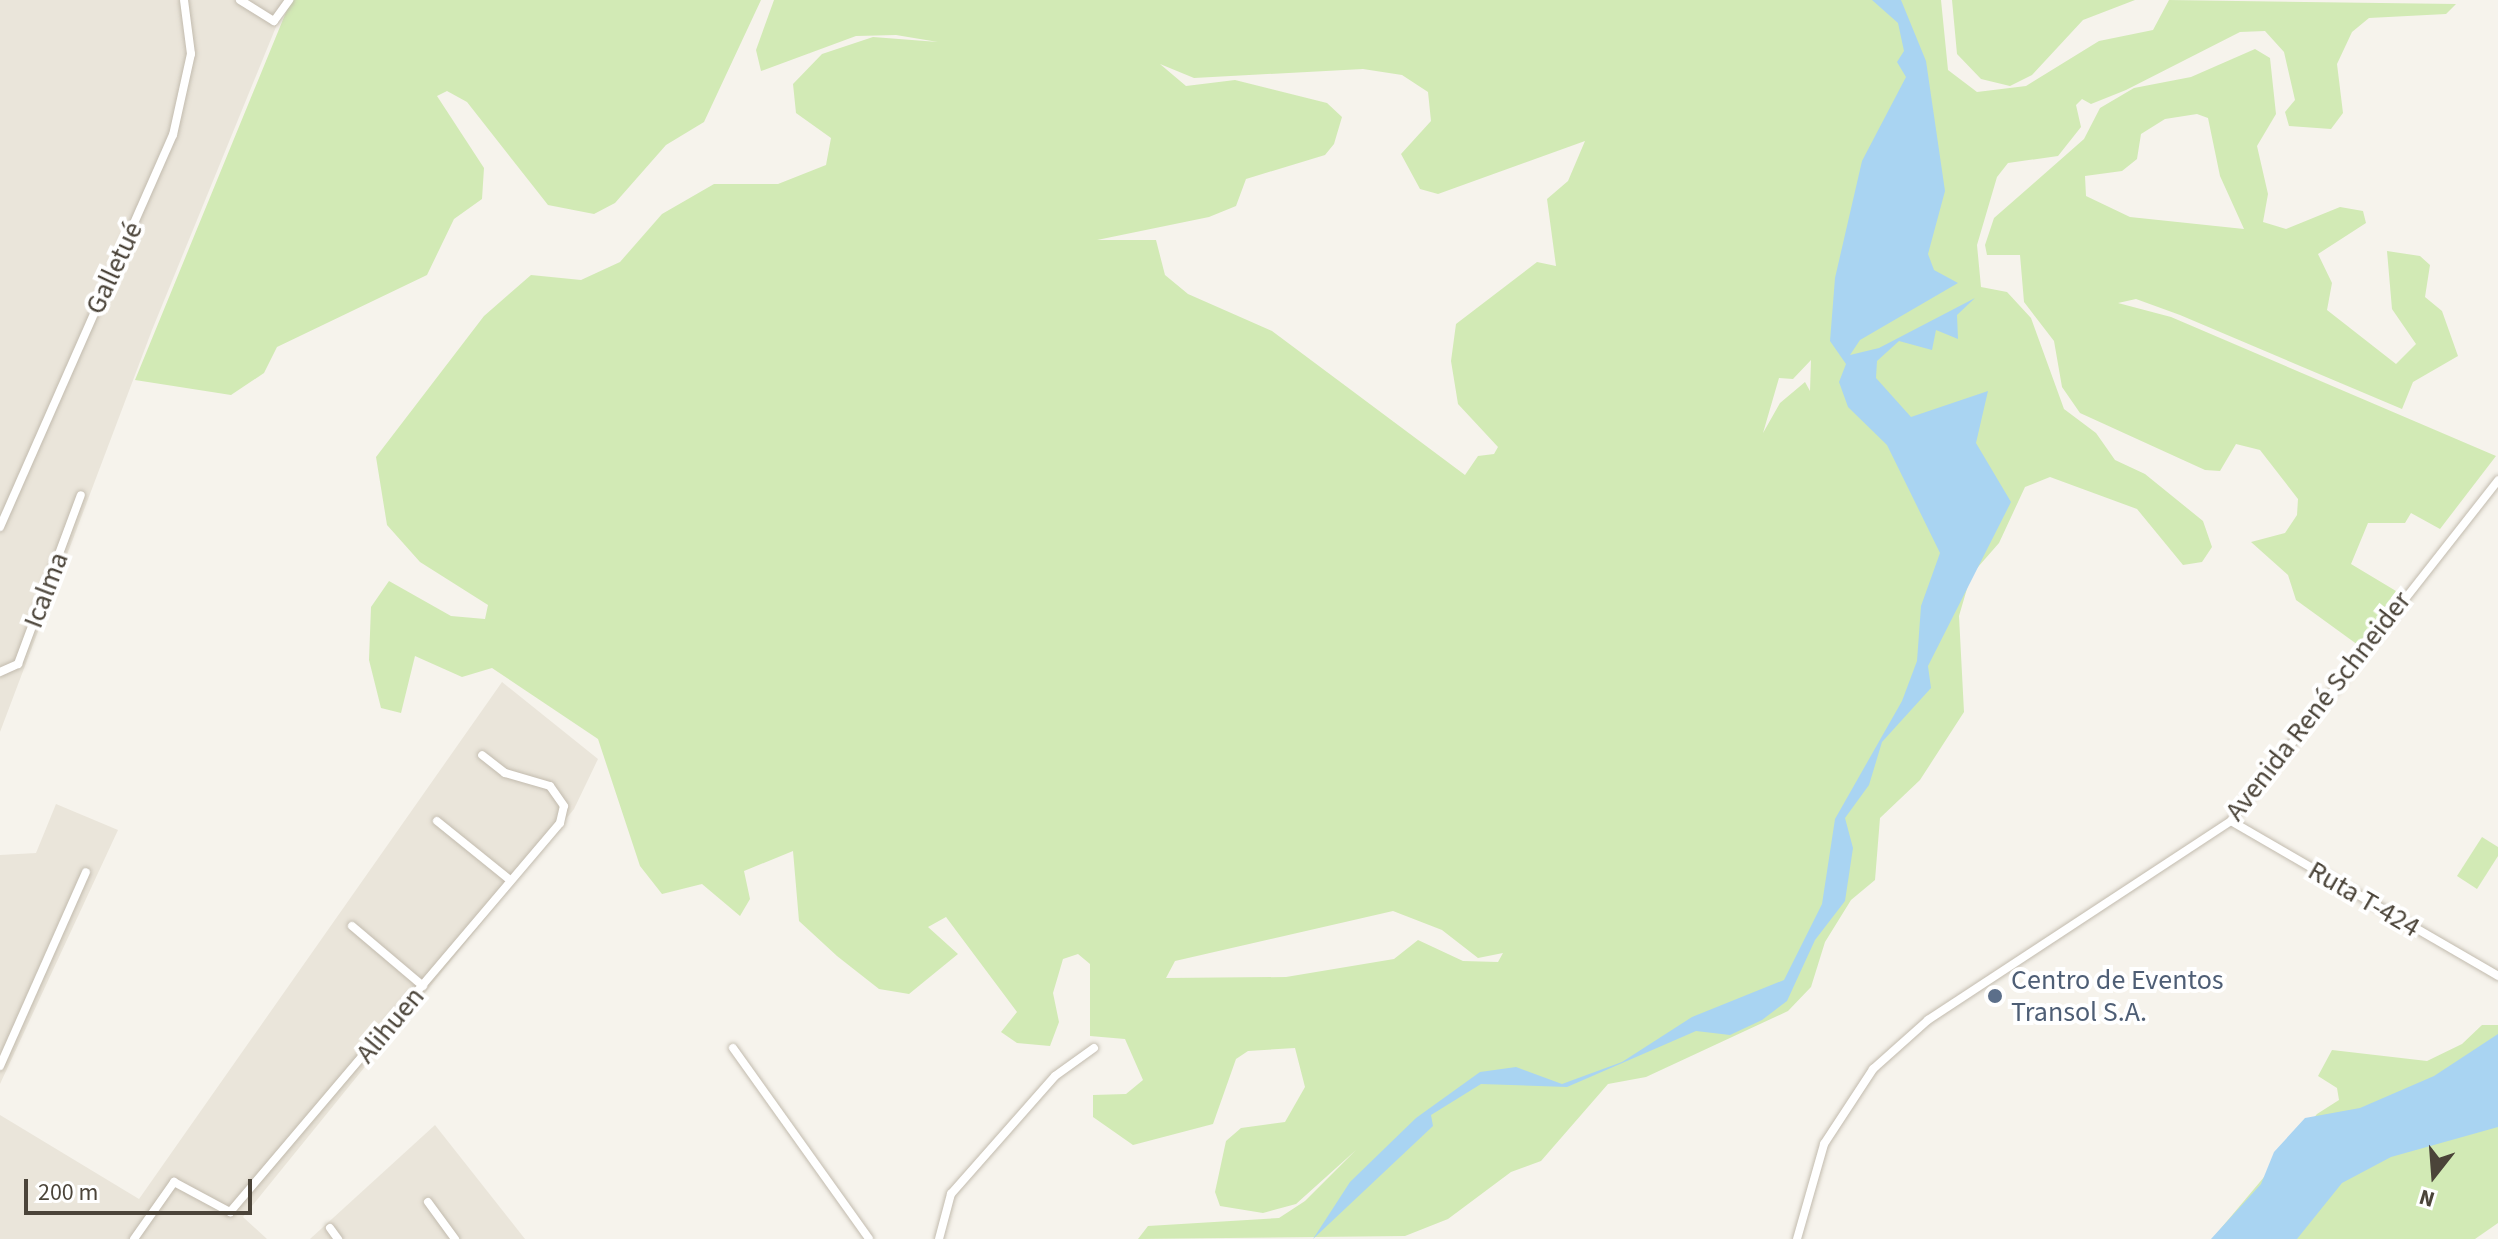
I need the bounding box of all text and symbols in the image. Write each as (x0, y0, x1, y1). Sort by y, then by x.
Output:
street label: Galletué (78, 217, 150, 319)
street label: Icalma (16, 547, 76, 633)
street label: Avenida René Schneider (2218, 585, 2418, 827)
street label: Ruta T-424 (2302, 854, 2426, 944)
place label: Centro de Eventos Transol S.A. (2011, 963, 2223, 1029)
street label: Alihuen (349, 980, 431, 1070)
marker: Centro de Eventos Transol S.A. (1986, 987, 2004, 1005)
north arrow (2394, 1135, 2474, 1215)
scale bar (28, 1163, 256, 1213)
text: 200 m (38, 1175, 98, 1210)
text: N (2415, 1181, 2439, 1215)

